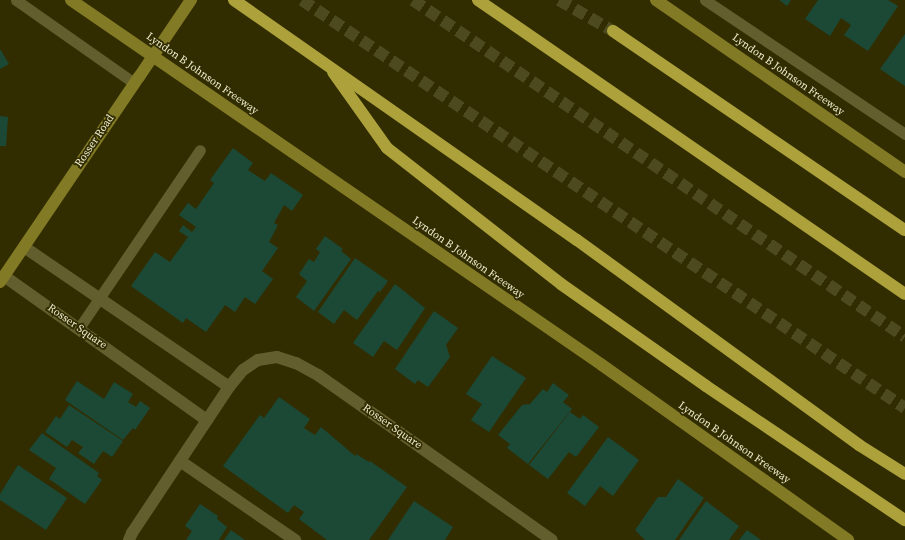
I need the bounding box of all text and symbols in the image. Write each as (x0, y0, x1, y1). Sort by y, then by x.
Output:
street label: Lyndon B Johnson Freeway (143, 30, 261, 118)
street label: Lyndon B Johnson Freeway (729, 31, 847, 119)
street label: Rosser Road (73, 112, 117, 170)
street label: Lyndon B Johnson Freeway (409, 214, 527, 302)
street label: Rosser Square (45, 302, 109, 352)
street label: Lyndon B Johnson Freeway (675, 399, 793, 487)
street label: Rosser Square (360, 402, 424, 452)

